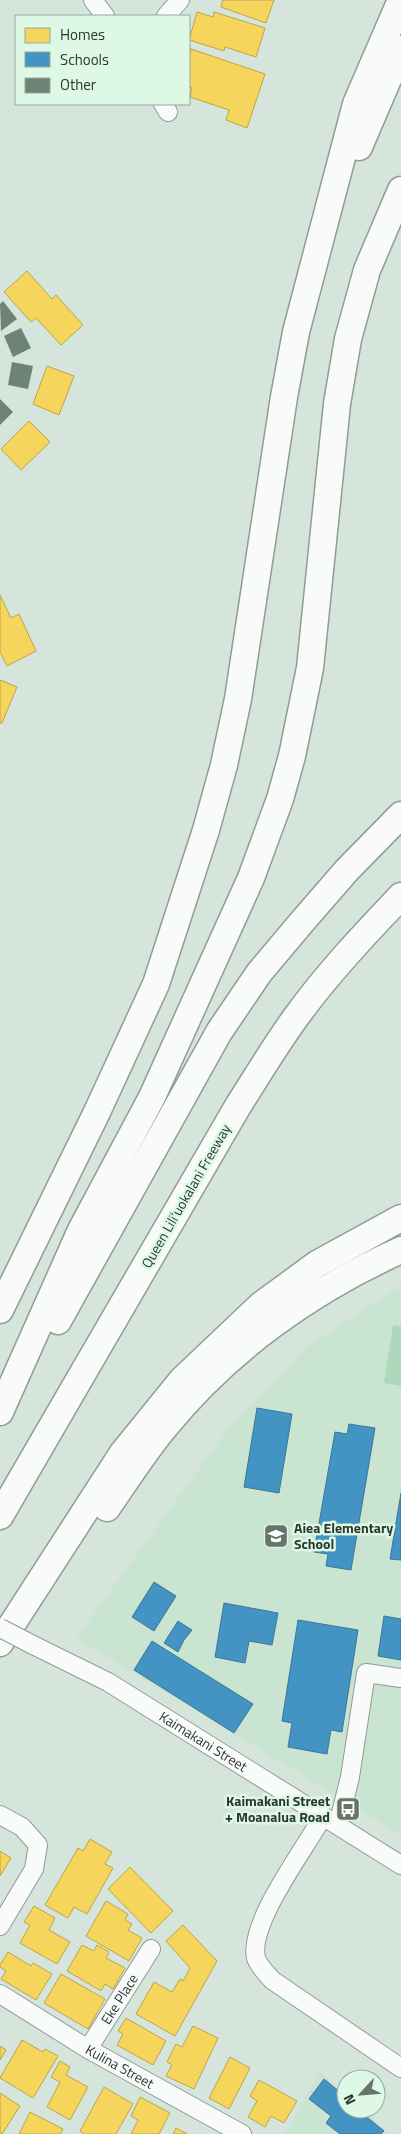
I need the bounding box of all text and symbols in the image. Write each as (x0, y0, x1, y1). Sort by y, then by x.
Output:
legend (15, 15, 190, 105)
text: Homes (60, 23, 105, 46)
text: Schools (60, 48, 109, 71)
text: Other (60, 73, 96, 96)
street label: Queen Liliʻuokalani Freeway (136, 1120, 236, 1272)
place label: Aiea Elementary School (294, 1517, 393, 1554)
school or university icon: Aiea Elementary School (263, 1523, 289, 1549)
street label: Kaimakani Street (155, 1706, 252, 1777)
place label: Kaimakani Street + Moanalua Road (225, 1790, 330, 1827)
bus stop icon: Kaimakani Street + Moanalua Road (335, 1796, 361, 1822)
street label: Eke Place (95, 1969, 143, 2028)
street label: Kulina Street (82, 2039, 158, 2093)
north arrow (336, 2069, 386, 2119)
text: N (337, 2091, 360, 2109)

